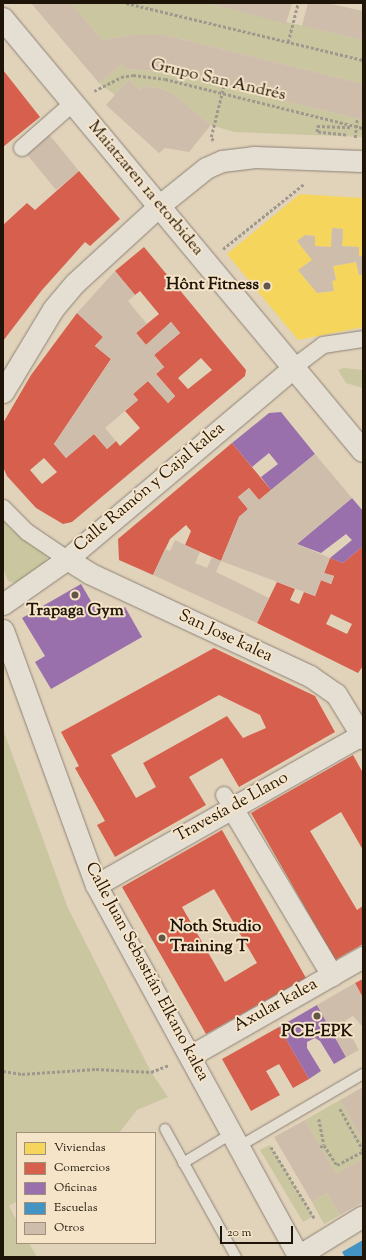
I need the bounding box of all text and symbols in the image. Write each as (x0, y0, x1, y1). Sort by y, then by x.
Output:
street label: Grupo San Andrés (148, 56, 288, 106)
street label: Maiatzaren 1a etorbidea (83, 118, 207, 260)
place label: Hônt Fitness (166, 276, 259, 296)
marker: Hônt Fitness (262, 281, 272, 291)
street label: Calle Ramón y Cajal kalea (70, 419, 230, 557)
marker: Trapaga Gym (70, 590, 80, 600)
place label: Trapaga Gym (26, 602, 124, 622)
street label: San Jose kalea (175, 606, 275, 668)
street label: Travesía de Llano (172, 768, 292, 848)
street label: Calle Juan Sebastián Elkano kalea (80, 859, 212, 1085)
place label: Noth Studio Training T (170, 918, 261, 958)
marker: Noth Studio Training T (157, 933, 167, 943)
street label: Axular kalea (231, 975, 321, 1037)
marker: PCE-EPK (312, 1011, 322, 1021)
place label: PCE-EPK (281, 1023, 353, 1043)
legend (16, 1132, 156, 1244)
text: Viviendas (54, 1139, 106, 1157)
text: Comercios (54, 1159, 110, 1177)
text: Oficinas (54, 1179, 97, 1197)
text: Escuelas (54, 1199, 97, 1217)
scale bar (222, 1218, 295, 1244)
text: Otros (54, 1219, 84, 1237)
text: 20 m (227, 1224, 251, 1242)

